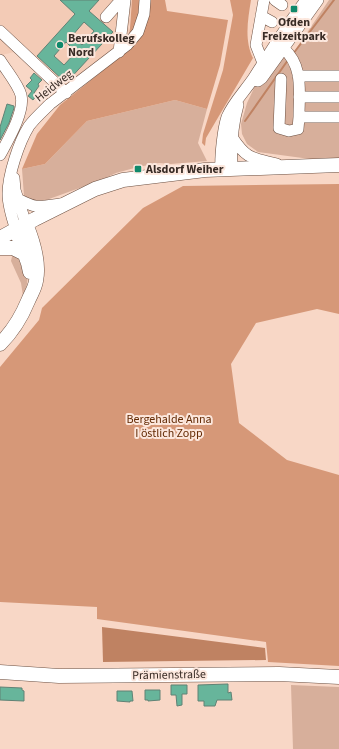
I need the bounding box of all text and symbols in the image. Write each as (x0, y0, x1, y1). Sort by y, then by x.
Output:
marker: Ofden Freizeitpark (289, 4, 299, 14)
place label: Ofden Freizeitpark (262, 14, 327, 45)
place label: Berufskolleg Nord (68, 30, 135, 61)
marker: Berufskolleg Nord (55, 40, 65, 50)
street label: Heidweg (31, 66, 77, 106)
place label: Alsdorf Weiher (145, 161, 224, 178)
marker: Alsdorf Weiher (133, 164, 143, 174)
park label: Bergehalde Anna I östlich Zopp (126, 411, 212, 442)
street label: Prämienstraße (132, 666, 206, 684)

